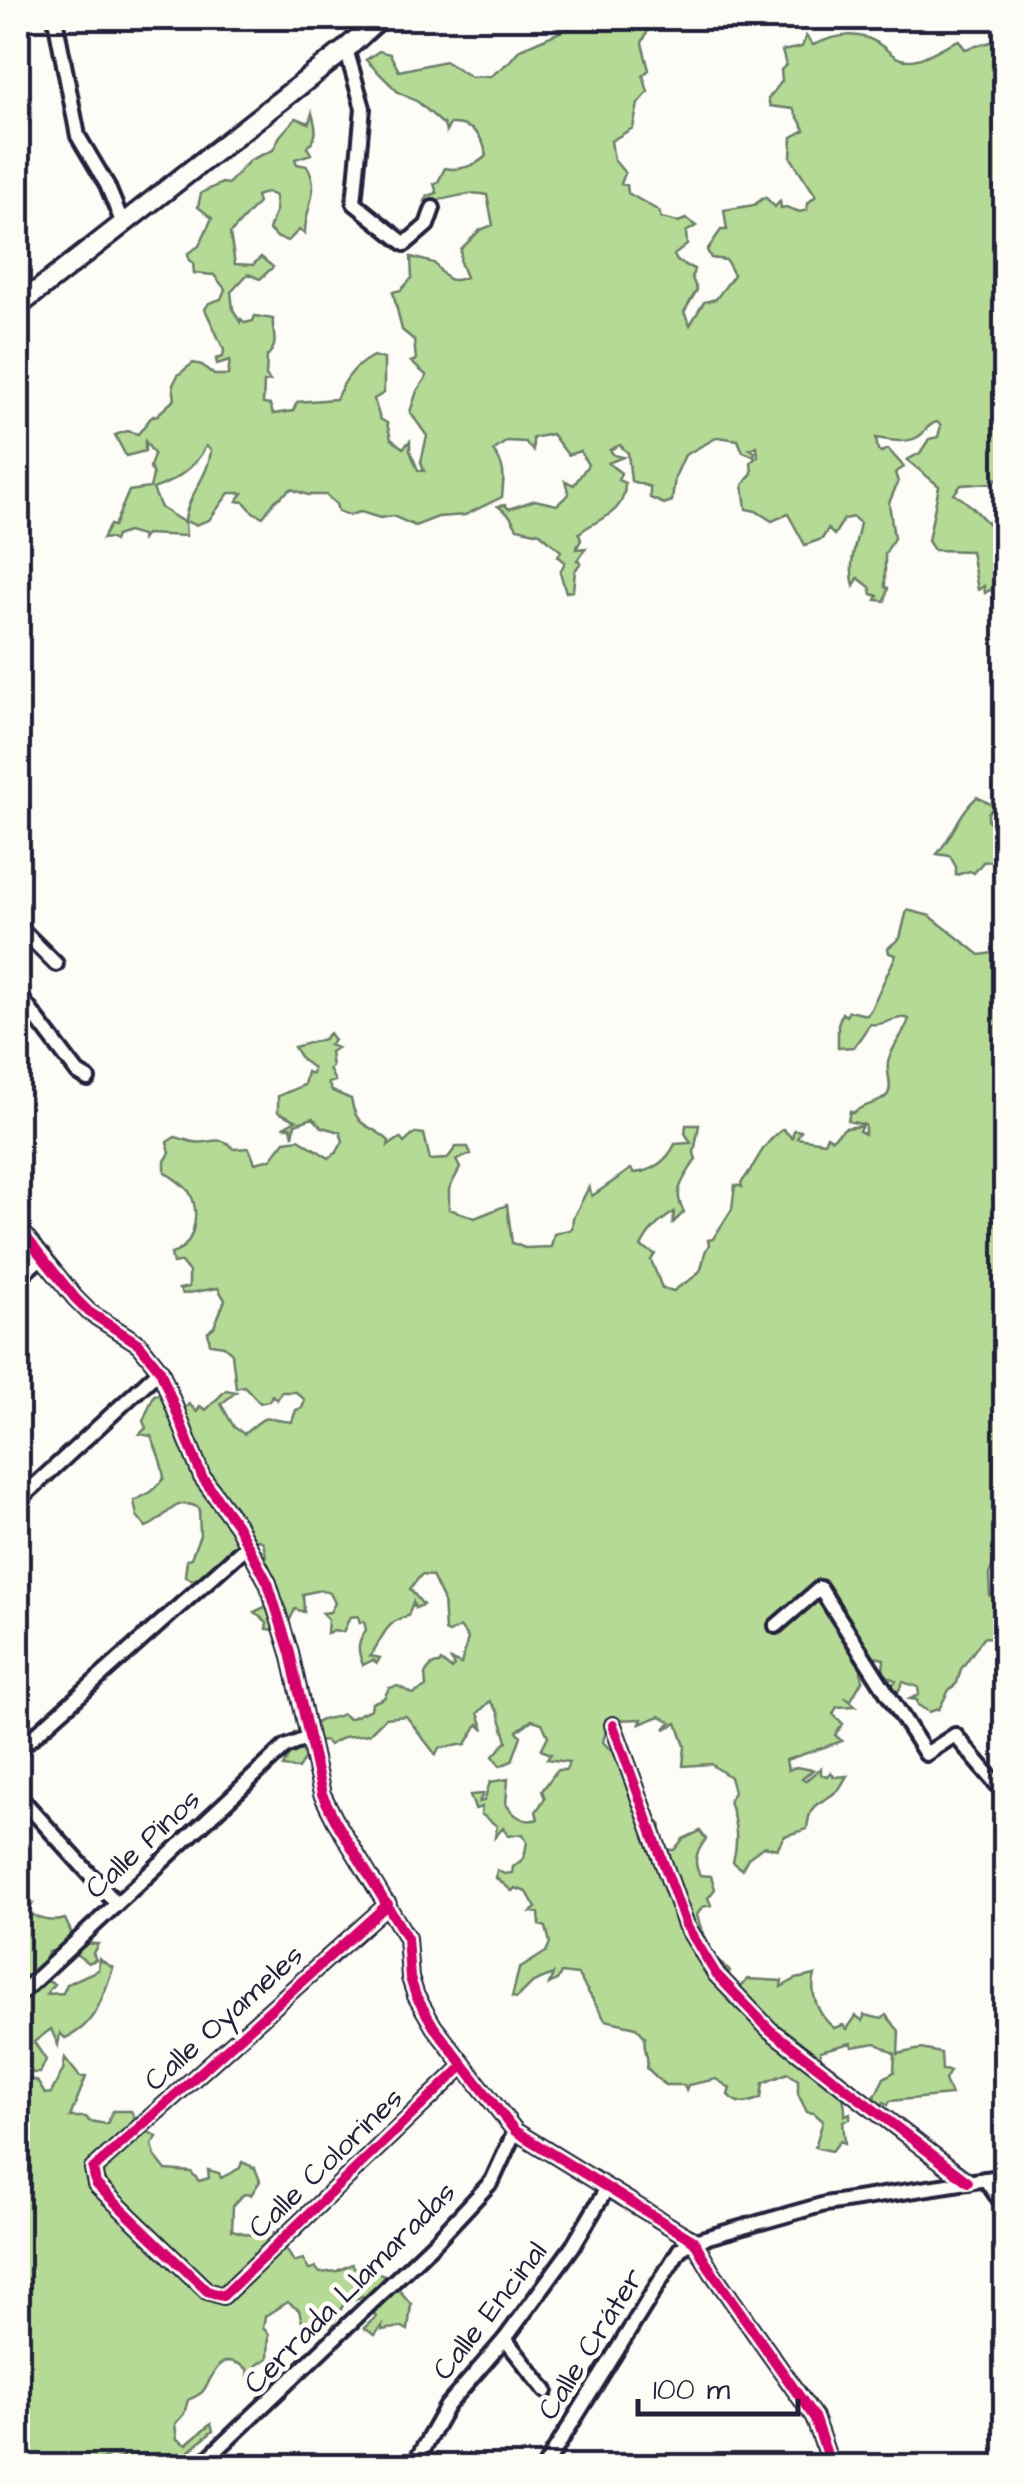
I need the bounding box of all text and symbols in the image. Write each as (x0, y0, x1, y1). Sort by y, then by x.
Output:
street label: Calle Pinos (76, 1779, 210, 1909)
street label: Calle Oyameles (135, 1935, 314, 2102)
street label: Calle Colorines (239, 2078, 413, 2248)
street label: Cerrada Llamaradas (234, 2172, 466, 2404)
street label: Calle Encinal (423, 2233, 557, 2389)
street label: Calle Cráter (528, 2260, 654, 2428)
scale bar (638, 2354, 798, 2416)
text: 100 m (653, 2369, 731, 2411)

